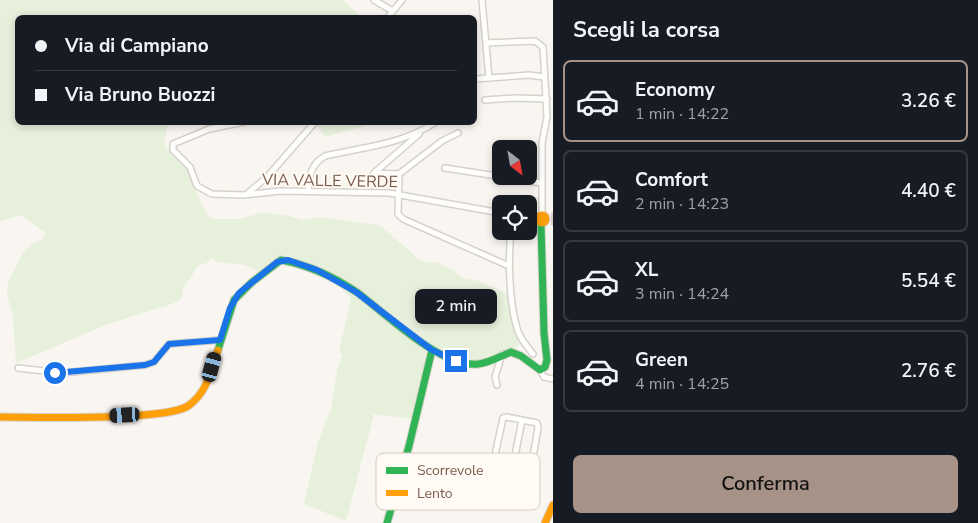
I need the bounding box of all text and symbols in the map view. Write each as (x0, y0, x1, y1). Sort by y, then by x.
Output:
text: Scegli la corsa (573, 15, 720, 45)
text: Via di Campiano (65, 33, 209, 59)
text: Economy (635, 77, 715, 103)
icon: car (575, 79, 620, 124)
text: Via Bruno Buozzi (65, 82, 215, 108)
text: 3.26 € (901, 88, 956, 114)
text: 1 min · 14:22 (635, 103, 729, 125)
north arrow (492, 140, 538, 185)
map controls (492, 140, 537, 240)
text: Comfort (635, 167, 708, 193)
street label: VIA VALLE VERDE (261, 169, 398, 193)
icon: car (575, 169, 620, 214)
text: 4.40 € (901, 178, 956, 204)
text: 2 min · 14:23 (635, 193, 729, 215)
button: locate (492, 195, 537, 240)
text: XL (635, 257, 658, 283)
icon: car (575, 259, 620, 304)
text: 5.54 € (901, 268, 956, 294)
text: 3 min · 14:24 (635, 283, 729, 305)
callout: 2 min (415, 288, 497, 324)
text: 2 min (436, 295, 476, 317)
text: Green (635, 347, 688, 373)
icon: car (575, 349, 620, 394)
route end (445, 350, 467, 372)
car (200, 351, 223, 383)
text: 2.76 € (901, 358, 956, 384)
route start (44, 362, 66, 384)
text: 4 min · 14:25 (635, 373, 729, 395)
car (109, 407, 140, 423)
legend (376, 453, 540, 510)
button: Conferma (573, 455, 958, 513)
text: Scorrevole (417, 461, 483, 480)
text: Lento (417, 484, 453, 503)

